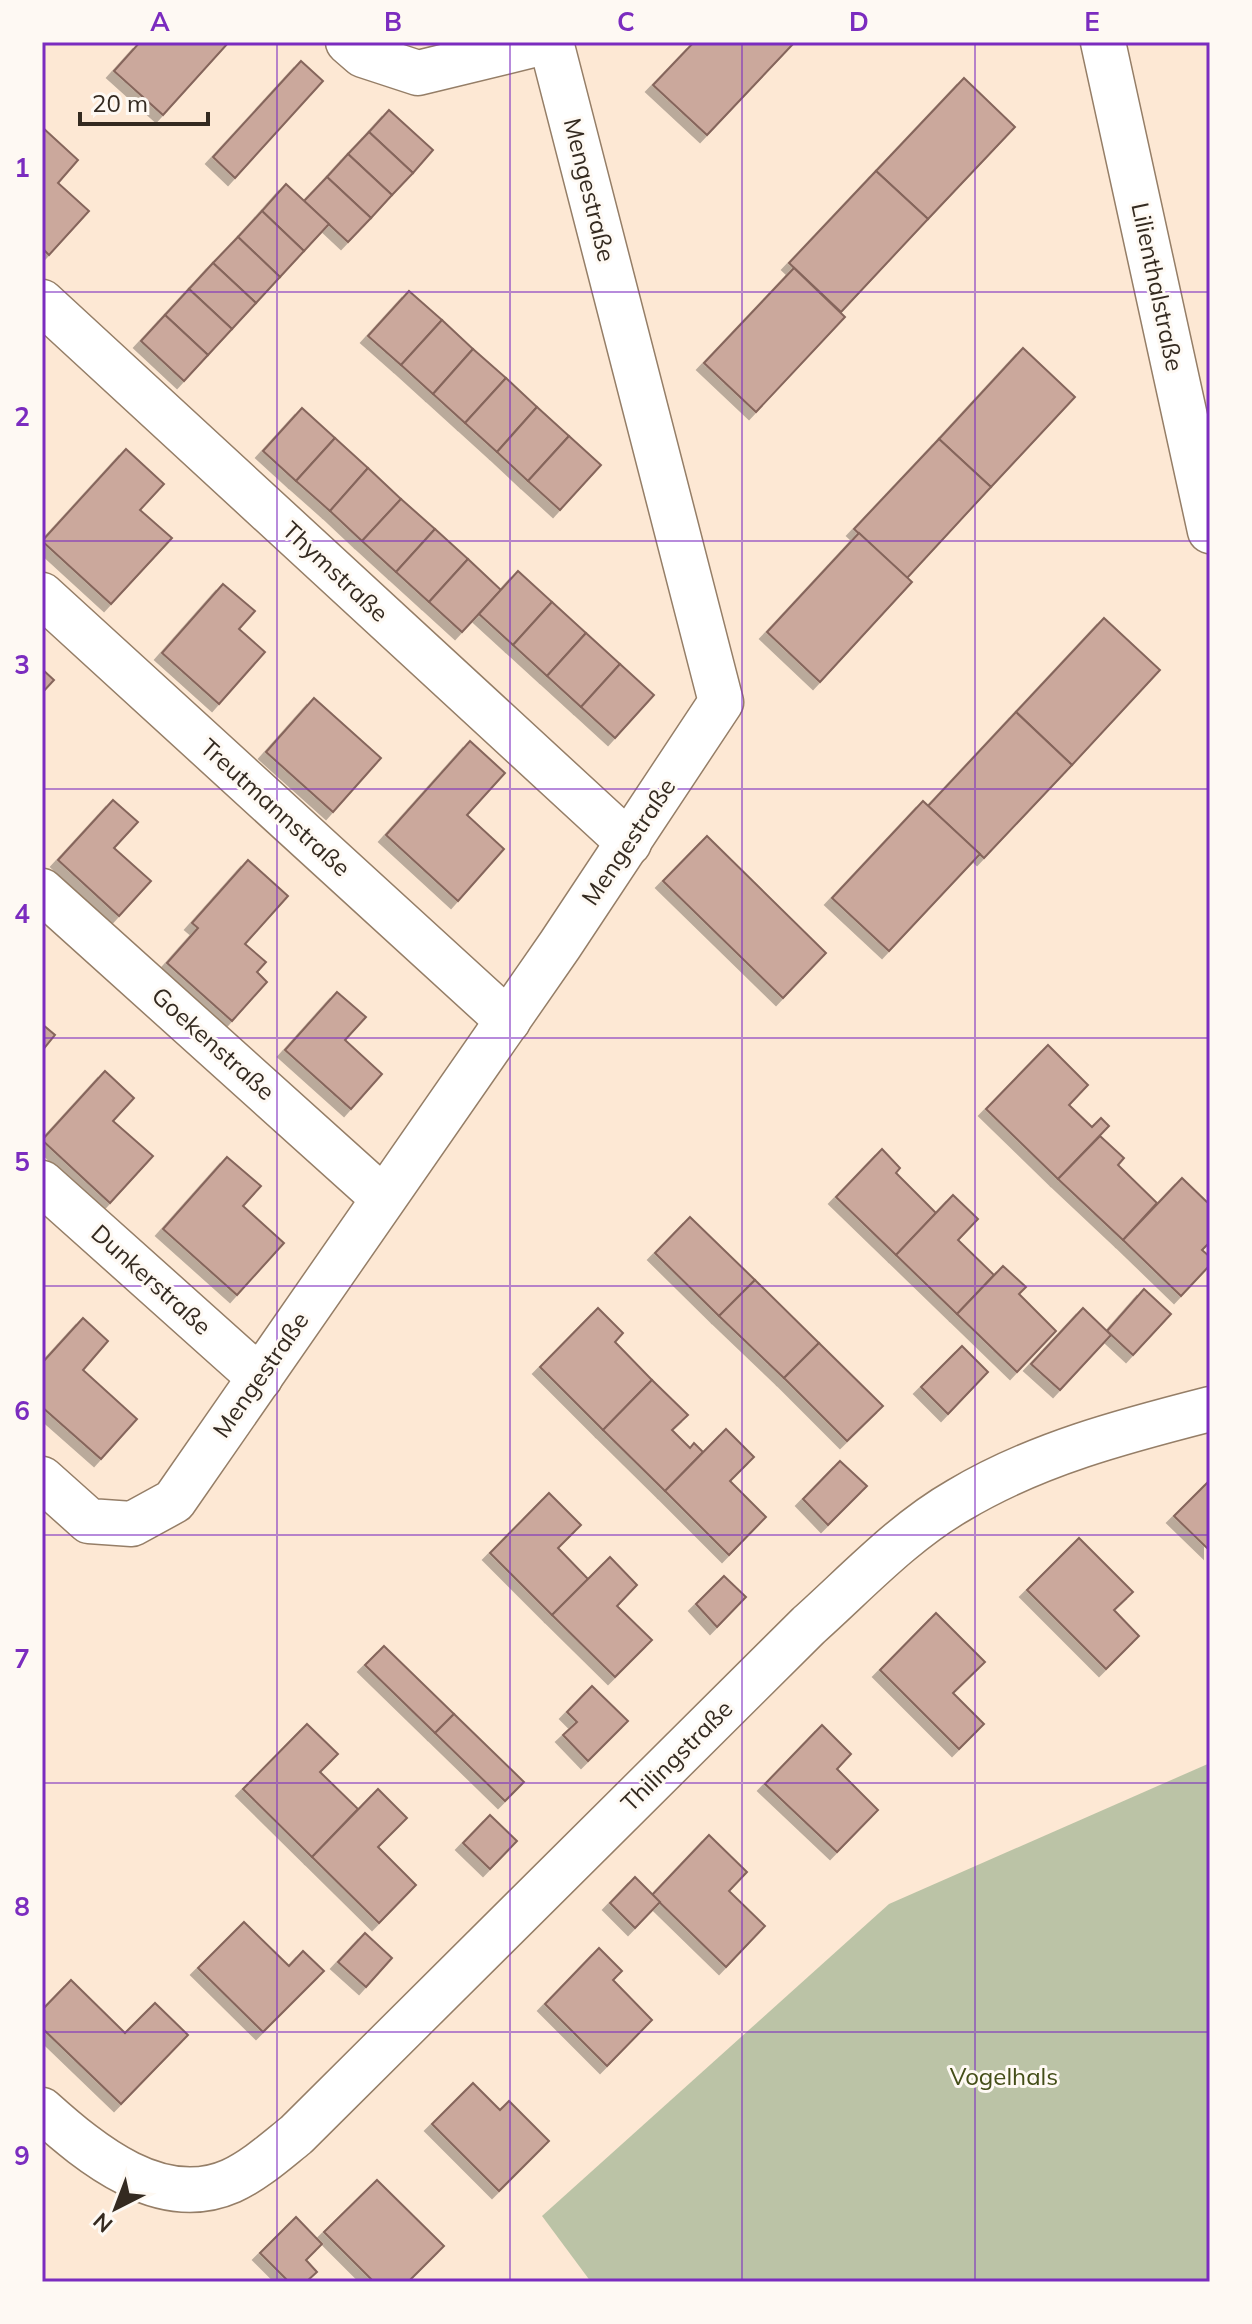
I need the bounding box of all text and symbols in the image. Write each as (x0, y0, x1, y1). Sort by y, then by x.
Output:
text: A (150, 5, 170, 38)
text: B (384, 5, 402, 38)
text: C (617, 5, 635, 38)
text: D (849, 5, 869, 38)
text: E (1084, 5, 1100, 38)
scale bar (80, 76, 208, 126)
text: 20 m (92, 88, 148, 118)
street label: Mengestraße (558, 115, 622, 265)
text: 1 (14, 151, 30, 184)
street label: Lilienthalstraße (1125, 200, 1190, 374)
text: 2 (14, 400, 30, 433)
street label: Thymstraße (277, 515, 395, 628)
text: 3 (14, 648, 30, 681)
street label: Treutmannstraße (194, 732, 357, 882)
street label: Mengestraße (575, 772, 682, 911)
text: 4 (14, 897, 30, 930)
street label: Goekenstraße (146, 980, 281, 1106)
text: 5 (14, 1145, 30, 1178)
street label: Dunkerstraße (86, 1218, 218, 1341)
street label: Mengestraße (206, 1306, 315, 1443)
text: 6 (14, 1394, 30, 1427)
text: 7 (14, 1642, 30, 1675)
street label: Thilingstraße (614, 1693, 738, 1817)
text: 8 (14, 1890, 30, 1923)
park label: Vogelhals (950, 2061, 1058, 2091)
text: 9 (14, 2139, 30, 2172)
north arrow (76, 2168, 156, 2248)
text: N (87, 2207, 118, 2239)

